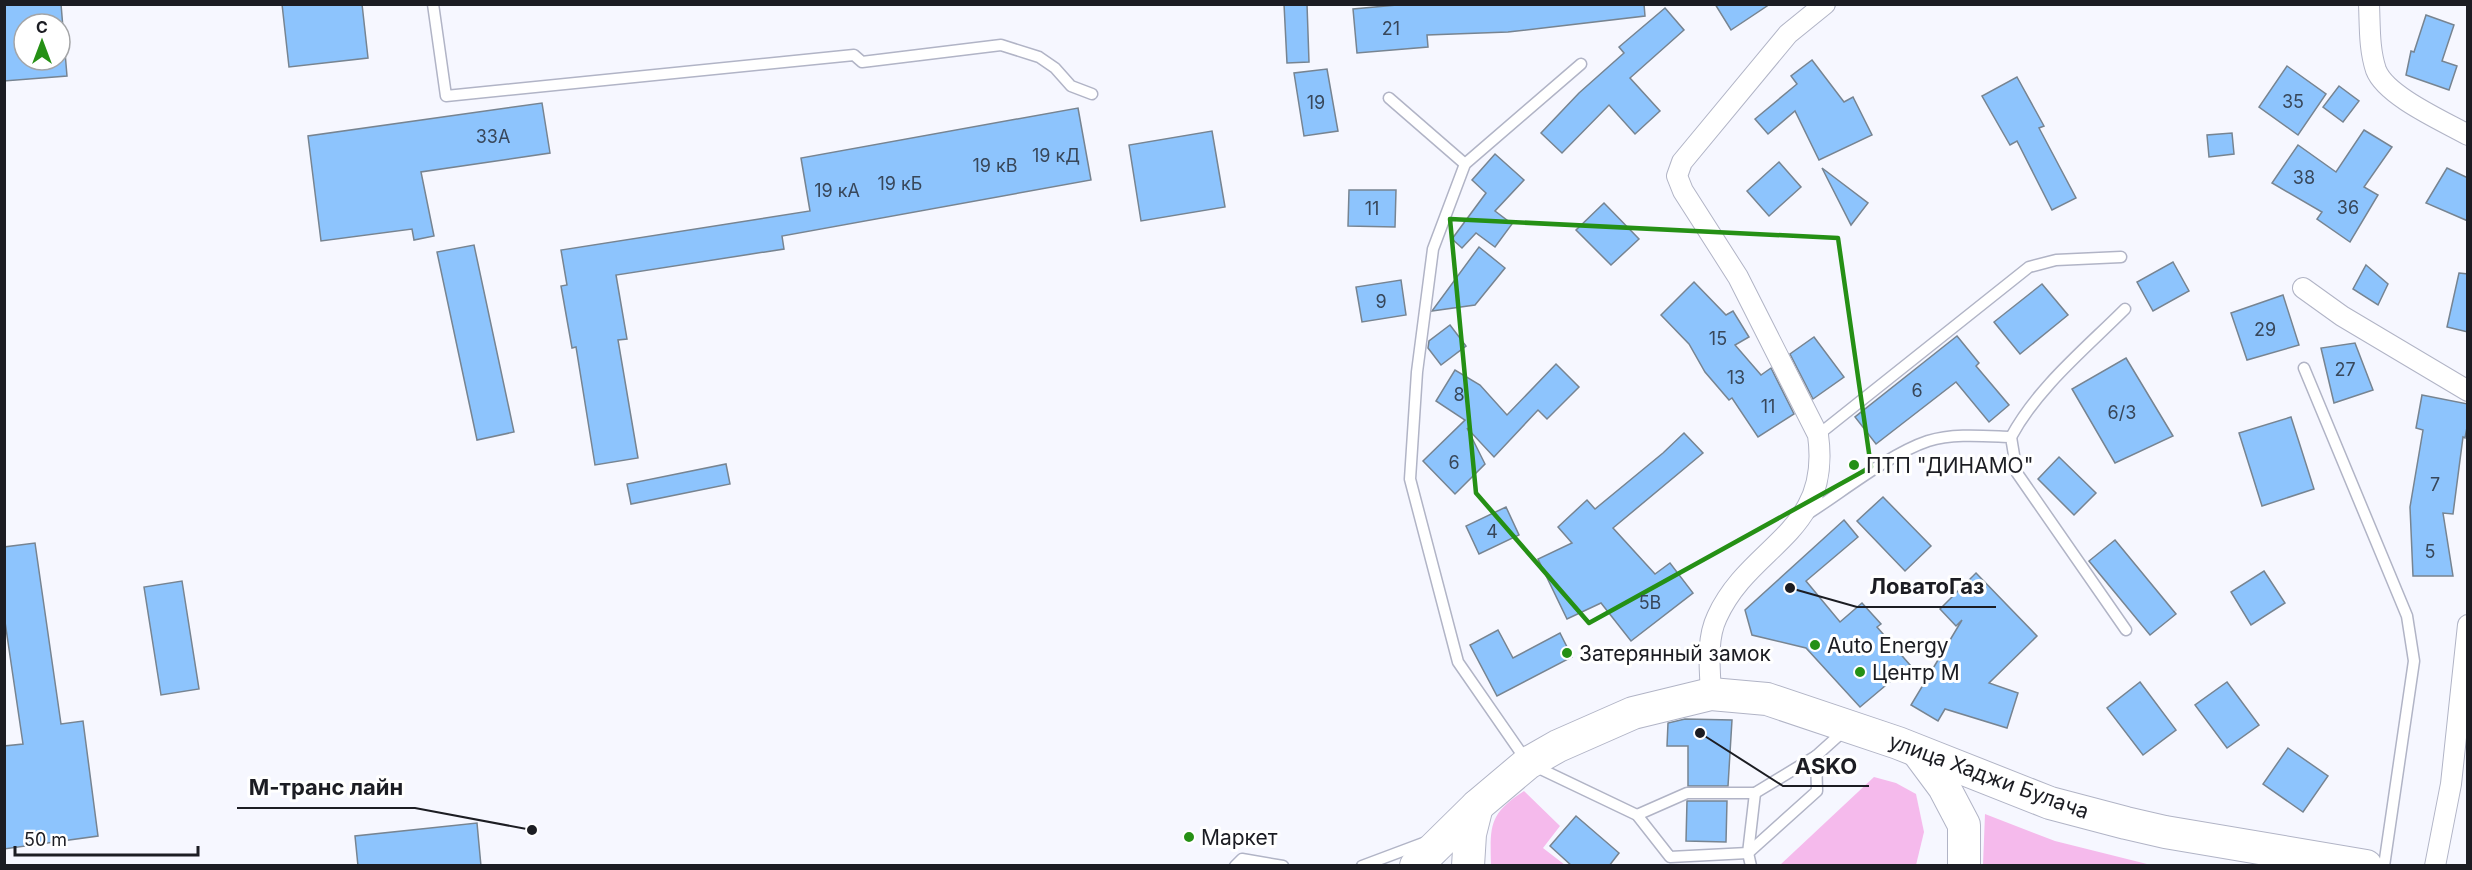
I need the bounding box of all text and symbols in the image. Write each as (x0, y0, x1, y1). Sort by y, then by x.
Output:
north arrow (12, 12, 72, 72)
text: С (36, 17, 48, 37)
house number: 21 (1382, 18, 1400, 39)
house number: 35 (2282, 91, 2304, 112)
house number: 19 (1307, 92, 1325, 113)
house number: 33А (476, 126, 510, 147)
house number: 19 кД (1032, 145, 1080, 166)
house number: 19 кВ (972, 155, 1018, 176)
house number: 38 (2293, 167, 2315, 188)
house number: 19 кБ (878, 173, 922, 194)
house number: 19 кА (814, 180, 860, 201)
house number: 36 (2337, 197, 2359, 218)
house number: 11 (1365, 198, 1379, 219)
house number: 9 (1375, 291, 1387, 312)
house number: 29 (2254, 319, 2276, 340)
house number: 15 (1709, 328, 1727, 349)
house number: 27 (2334, 359, 2356, 380)
house number: 13 (1727, 367, 1745, 388)
house number: 6 (1911, 380, 1923, 401)
house number: 8 (1453, 384, 1465, 405)
house number: 11 (1761, 396, 1775, 417)
house number: 6/3 (2108, 402, 2136, 423)
house number: 6 (1448, 452, 1460, 473)
place label: ПТП "ДИНАМО" (1866, 453, 2033, 478)
marker: ПТП "ДИНАМО" (1847, 458, 1861, 472)
house number: 7 (2430, 474, 2440, 495)
house number: 4 (1486, 521, 1498, 542)
house number: 5 (2425, 541, 2435, 562)
callout: ЛоватоГаз (1857, 567, 1996, 607)
text: ЛоватоГаз (1869, 573, 1985, 599)
house number: 5В (1639, 592, 1661, 613)
place label: Auto Energy (1827, 633, 1949, 658)
marker: Auto Energy (1808, 638, 1822, 652)
place label: Затерянный замок (1579, 641, 1771, 666)
marker: Затерянный замок (1560, 646, 1574, 660)
place label: Центр М (1872, 660, 1960, 685)
marker: Центр М (1853, 665, 1867, 679)
street label: улица Хаджи Булача (1885, 728, 2093, 824)
callout: ASKO (1783, 746, 1869, 786)
text: ASKO (1795, 753, 1857, 779)
callout: М-транс лайн (237, 768, 415, 808)
text: М-транс лайн (249, 774, 403, 800)
scale bar (15, 819, 198, 857)
place label: Маркет (1201, 825, 1278, 850)
text: 50 m (24, 829, 67, 850)
marker: Маркет (1182, 830, 1196, 844)

